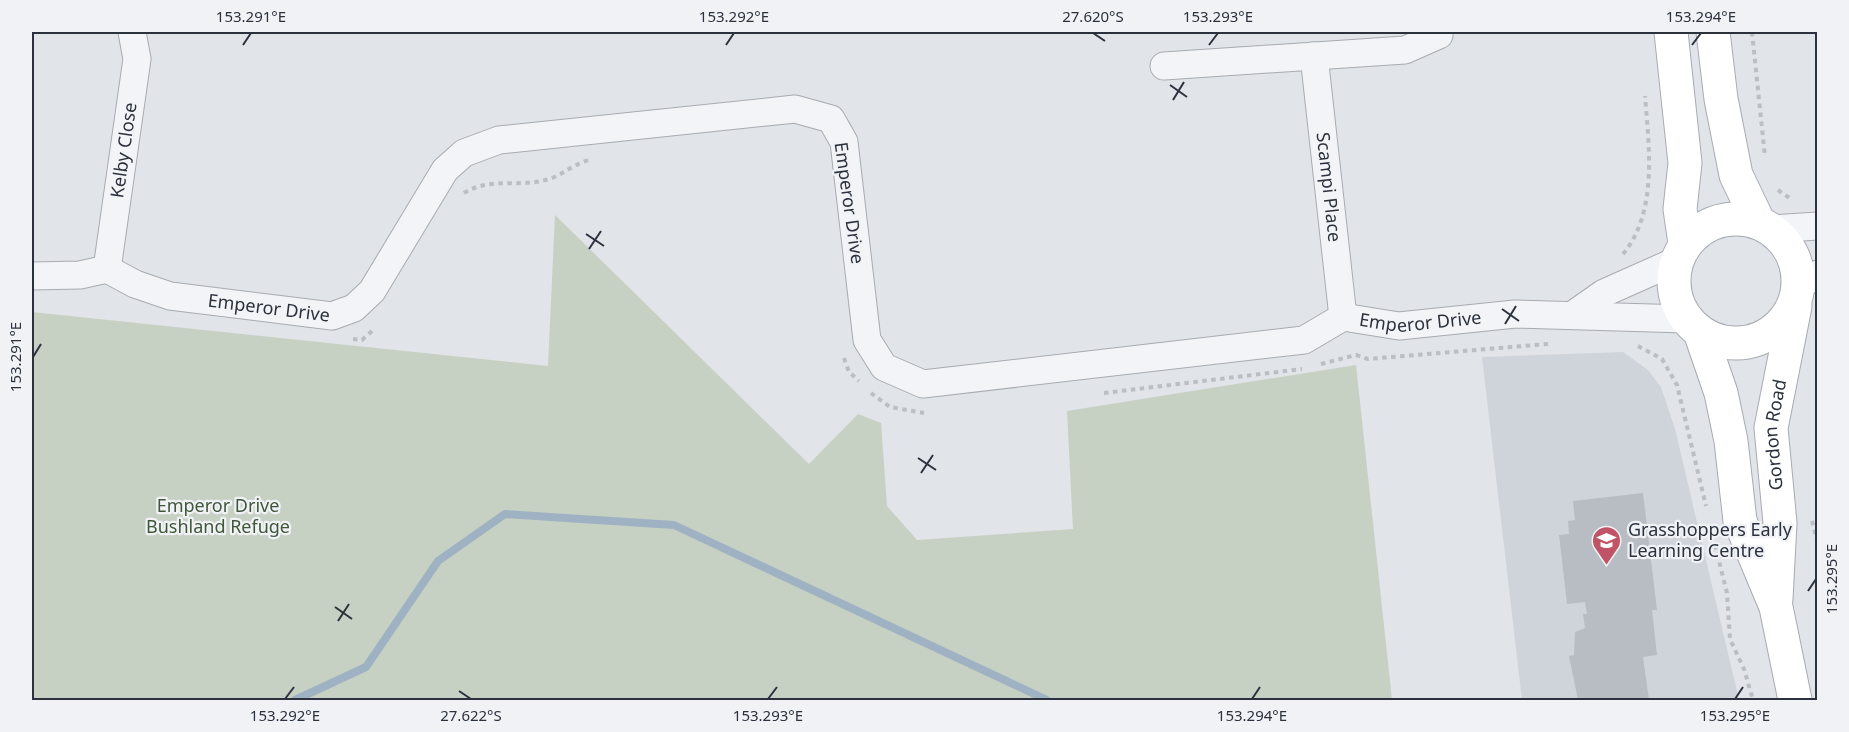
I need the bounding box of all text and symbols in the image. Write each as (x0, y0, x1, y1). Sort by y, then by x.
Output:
text: 153.291°E (216, 6, 286, 26)
text: 153.292°E (699, 6, 769, 26)
text: 27.620°S (1062, 6, 1124, 26)
text: 153.293°E (1183, 6, 1253, 26)
text: 153.294°E (1666, 6, 1736, 26)
street label: Kelby Close (104, 101, 142, 199)
street label: Scampi Place (1312, 131, 1348, 243)
street label: Emperor Drive (830, 140, 870, 265)
street label: Emperor Drive (207, 288, 331, 327)
street label: Emperor Drive (1358, 305, 1482, 337)
text: 153.291°E (5, 322, 25, 392)
street label: Gordon Road (1758, 377, 1791, 492)
park label: Emperor Drive Bushland Refuge (146, 493, 290, 538)
place label: Grasshoppers Early Learning Centre (1628, 517, 1793, 562)
school or university icon: Grasshoppers Early Learning Centre (1591, 524, 1623, 566)
text: 153.295°E (1821, 544, 1841, 614)
text: 153.292°E (250, 705, 320, 725)
text: 27.622°S (440, 705, 502, 725)
text: 153.293°E (733, 705, 803, 725)
text: 153.294°E (1217, 705, 1287, 725)
text: 153.295°E (1700, 705, 1770, 725)

